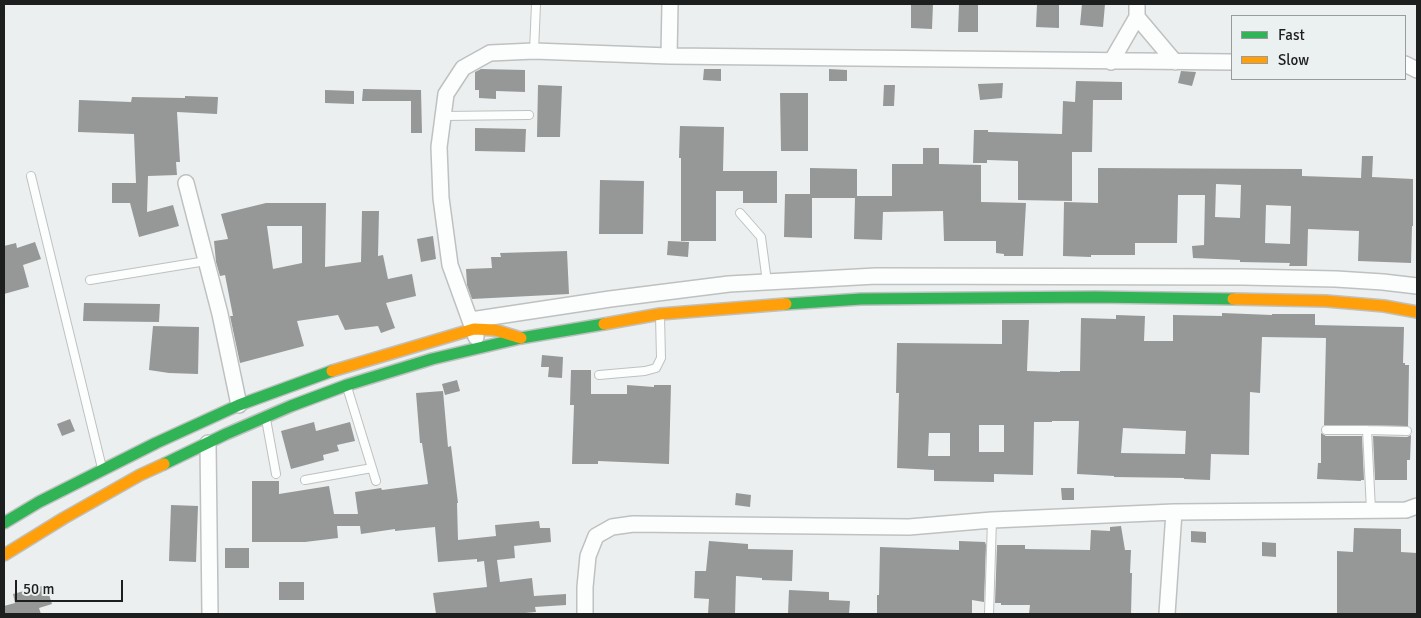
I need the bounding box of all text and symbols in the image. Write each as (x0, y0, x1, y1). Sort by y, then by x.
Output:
legend (1231, 15, 1406, 80)
text: Fast (1278, 26, 1305, 44)
text: Slow (1278, 51, 1309, 69)
scale bar (18, 570, 125, 602)
text: 50 m (23, 580, 54, 598)

